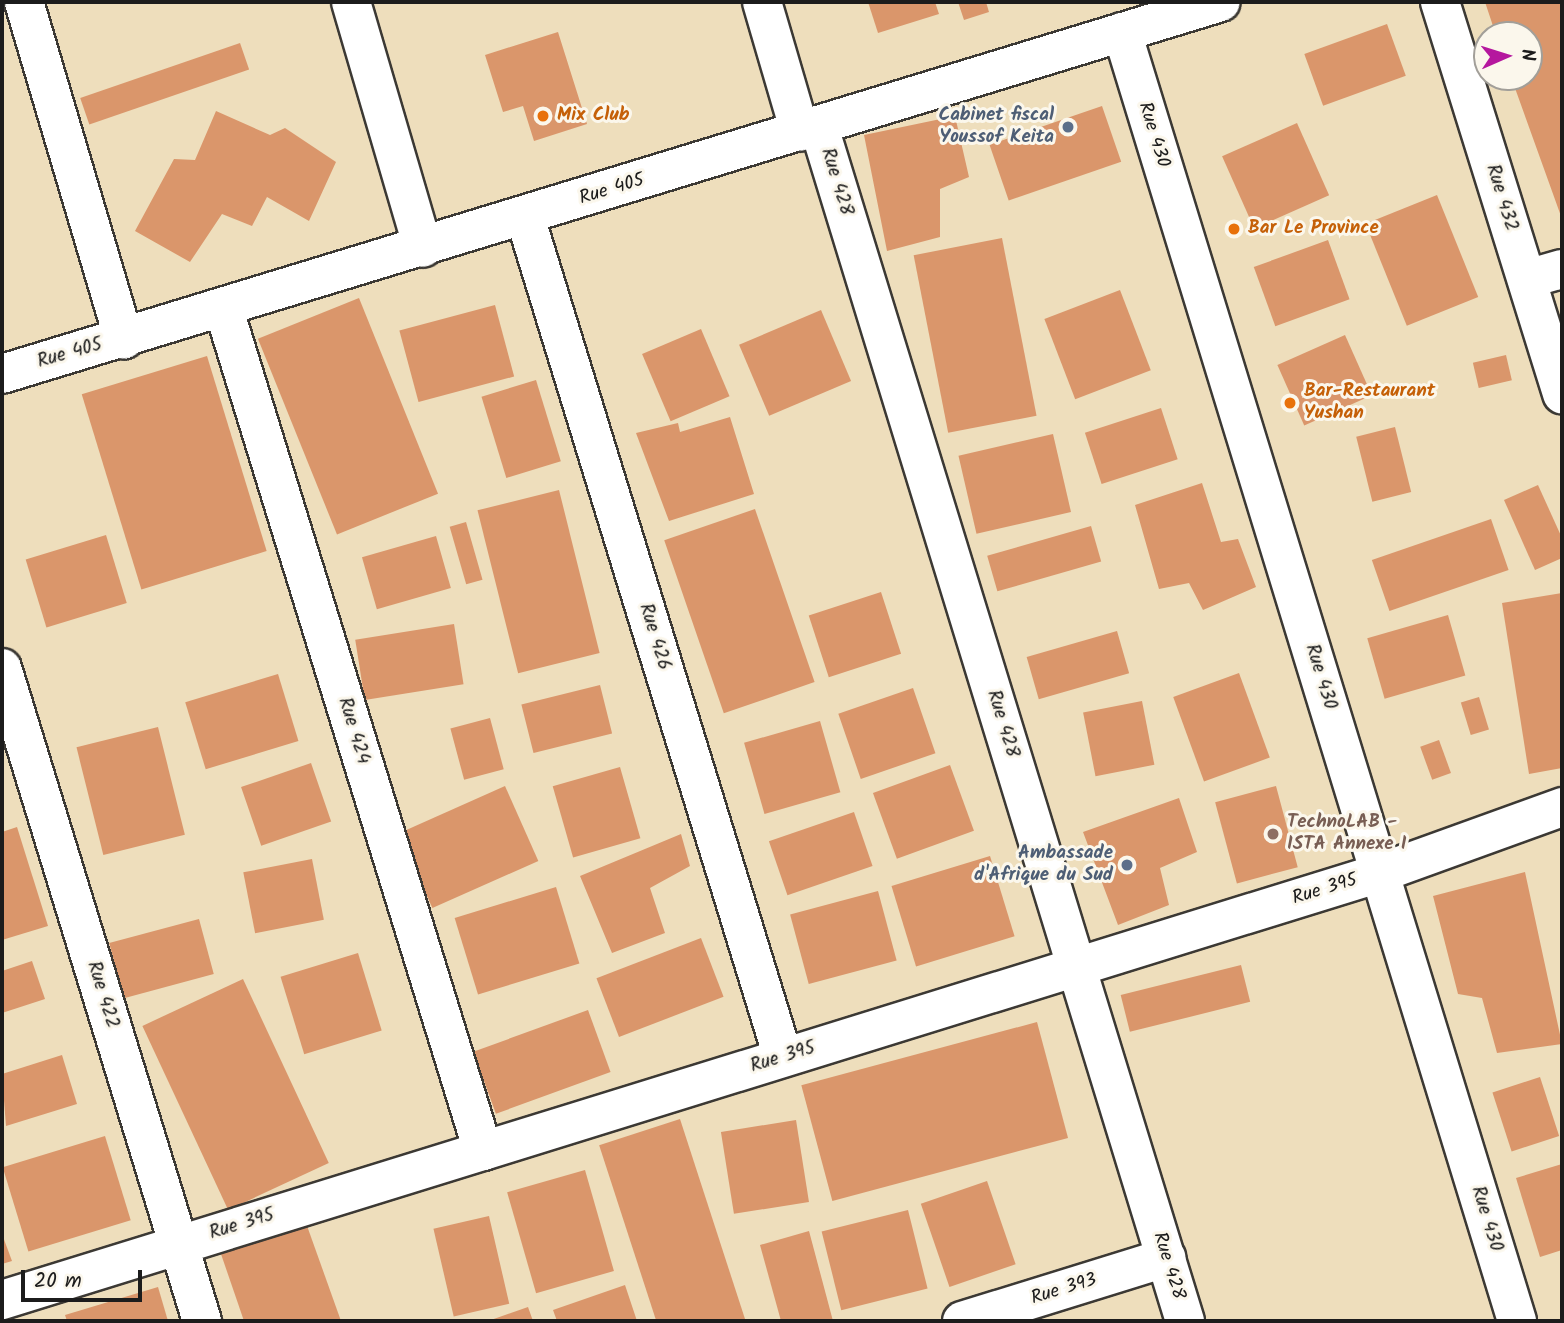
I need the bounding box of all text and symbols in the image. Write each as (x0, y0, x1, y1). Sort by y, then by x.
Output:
north arrow (1473, 21, 1543, 91)
text: N (1512, 48, 1542, 62)
street label: Rue 430 (1132, 100, 1174, 170)
place label: Mix Club (557, 105, 629, 127)
place label: Cabinet fiscal Youssof Keita (938, 105, 1054, 149)
marker: Mix Club (535, 108, 551, 124)
marker: Cabinet fiscal Youssof Keita (1060, 119, 1076, 135)
street label: Rue 428 (815, 146, 857, 218)
street label: Rue 432 (1480, 162, 1522, 234)
street label: Rue 405 (577, 169, 647, 211)
place label: Bar Le Province (1248, 218, 1379, 240)
marker: Bar Le Province (1226, 221, 1242, 237)
street label: Rue 405 (35, 334, 105, 374)
place label: Bar-Restaurant Yushan (1304, 381, 1435, 425)
marker: Bar-Restaurant Yushan (1282, 395, 1298, 411)
street label: Rue 426 (633, 601, 675, 673)
street label: Rue 430 (1299, 642, 1341, 712)
street label: Rue 428 (981, 688, 1023, 760)
street label: Rue 424 (332, 695, 374, 767)
place label: TechnoLAB - ISTA Annexe I (1287, 812, 1407, 856)
marker: TechnoLAB - ISTA Annexe I (1265, 826, 1281, 842)
place label: Ambassade d'Afrique du Sud (974, 843, 1113, 887)
marker: Ambassade d'Afrique du Sud (1119, 857, 1135, 873)
street label: Rue 395 (1290, 869, 1360, 911)
street label: Rue 422 (81, 959, 123, 1031)
street label: Rue 395 (748, 1037, 818, 1079)
street label: Rue 430 (1465, 1184, 1507, 1254)
street label: Rue 395 (207, 1204, 277, 1246)
street label: Rue 428 (1147, 1230, 1189, 1302)
scale bar (24, 1256, 145, 1300)
text: 20 m (34, 1265, 82, 1298)
street label: Rue 393 (1028, 1269, 1100, 1311)

